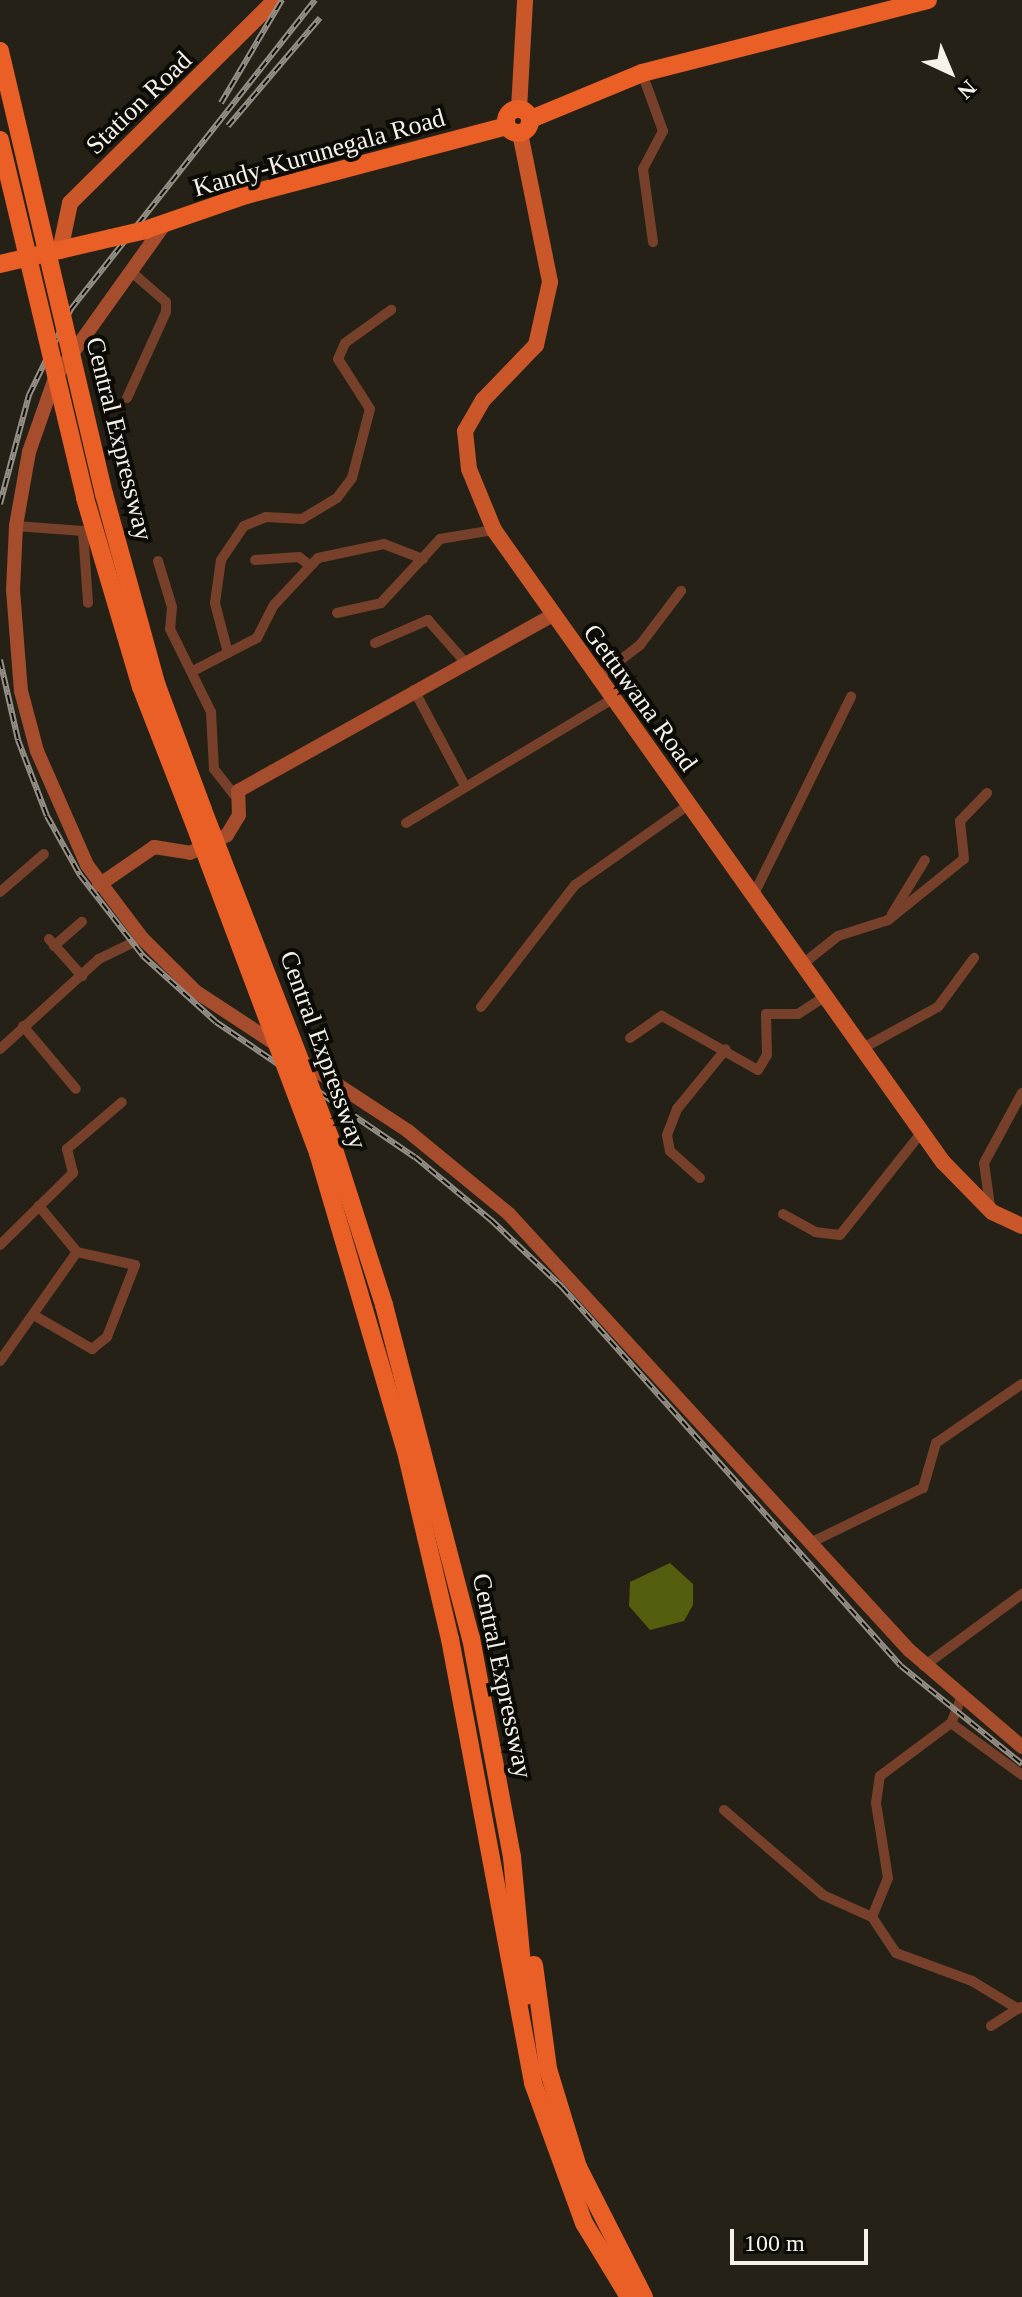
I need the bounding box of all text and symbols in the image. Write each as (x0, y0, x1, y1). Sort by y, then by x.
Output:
north arrow (910, 32, 990, 112)
street label: Station Road (80, 45, 198, 161)
text: N (953, 75, 981, 104)
street label: Kandy-Kurunegala Road (189, 102, 449, 204)
street label: Central Expressway (79, 334, 159, 544)
street label: Gettuwana Road (576, 618, 704, 778)
street label: Central Expressway (273, 947, 373, 1153)
street label: Central Expressway (465, 1571, 539, 1781)
scale bar (734, 2213, 872, 2263)
text: 100 m (744, 2230, 805, 2256)

